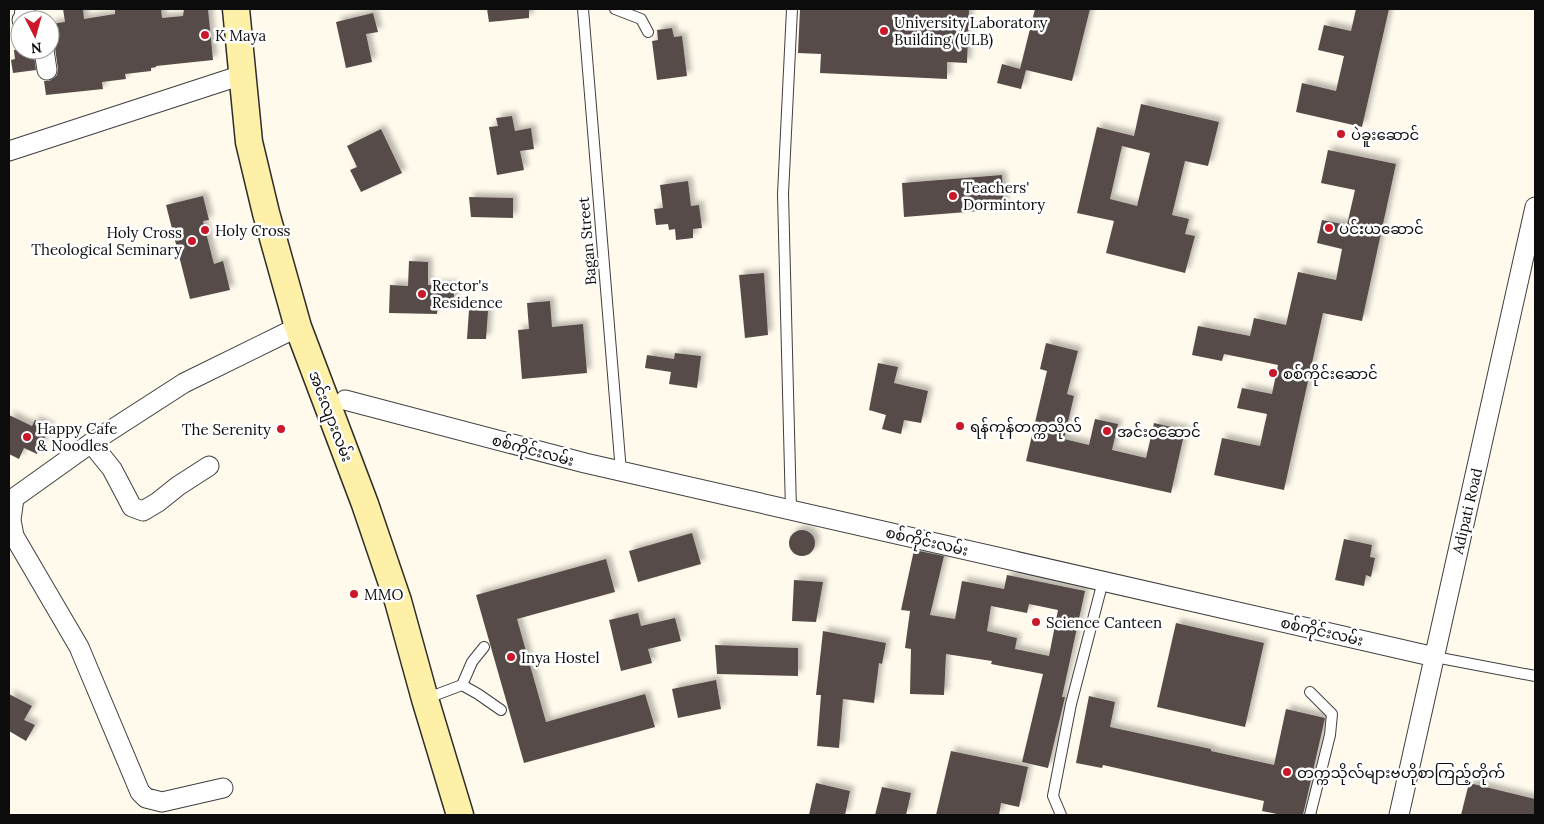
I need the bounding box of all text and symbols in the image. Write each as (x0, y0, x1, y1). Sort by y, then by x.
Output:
north arrow (10, 10, 60, 60)
place label: University Laboratory Building (ULB) (894, 13, 1047, 50)
marker: University Laboratory Building (ULB) (878, 25, 890, 37)
place label: K Maya (215, 26, 266, 45)
marker: K Maya (199, 29, 211, 41)
text: N (30, 38, 43, 57)
place label: ပဲခူးဆောင် (1351, 125, 1419, 147)
marker: ပဲခူးဆောင် (1335, 128, 1347, 140)
place label: Teachers' Dormintory (963, 178, 1045, 214)
marker: Teachers' Dormintory (947, 190, 959, 202)
street label: Bagan Street (574, 196, 600, 286)
place label: ပင်းယဆောင် (1339, 219, 1424, 238)
place label: Holy Cross (215, 221, 291, 240)
marker: ပင်းယဆောင် (1323, 222, 1335, 234)
place label: Holy Cross Theological Seminary (31, 223, 182, 259)
marker: Holy Cross (199, 224, 211, 236)
marker: Holy Cross Theological Seminary (186, 235, 198, 247)
place label: Rector's Residence (432, 276, 503, 312)
marker: Rector's Residence (416, 288, 428, 300)
place label: စစ်ကိုင်းဆောင် (1283, 364, 1378, 386)
marker: စစ်ကိုင်းဆောင် (1267, 367, 1279, 379)
street label: အင်းလျားလမ်း (302, 368, 357, 465)
place label: ရန်ကုန်တက္ကသိုလ် (970, 417, 1082, 439)
place label: Happy Cafe & Noodles (37, 419, 117, 455)
place label: The Serenity (182, 420, 271, 439)
marker: ရန်ကုန်တက္ကသိုလ် (954, 420, 966, 432)
place label: အင်းဝ‌ဆောင် (1117, 422, 1201, 441)
marker: The Serenity (275, 423, 287, 435)
marker: အင်းဝ‌ဆောင် (1101, 425, 1113, 437)
street label: စစ်ကိုင်းလမ်း (489, 430, 576, 473)
marker: Happy Cafe & Noodles (21, 431, 33, 443)
street label: Adipati Road (1448, 466, 1486, 557)
street label: စစ်ကိုင်းလမ်း (883, 522, 970, 563)
place label: MMO (364, 585, 403, 604)
marker: MMO (348, 588, 360, 600)
street label: စစ်ကိုင်းလမ်း (1278, 612, 1365, 653)
place label: Science Canteen (1046, 613, 1162, 632)
marker: Science Canteen (1030, 616, 1042, 628)
place label: Inya Hostel (521, 648, 600, 667)
marker: Inya Hostel (505, 651, 517, 663)
place label: တက္ကသိုလ်များဗဟိုစာကြည့်တိုက် (1297, 763, 1505, 785)
marker: တက္ကသိုလ်များဗဟိုစာကြည့်တိုက် (1281, 766, 1293, 778)

